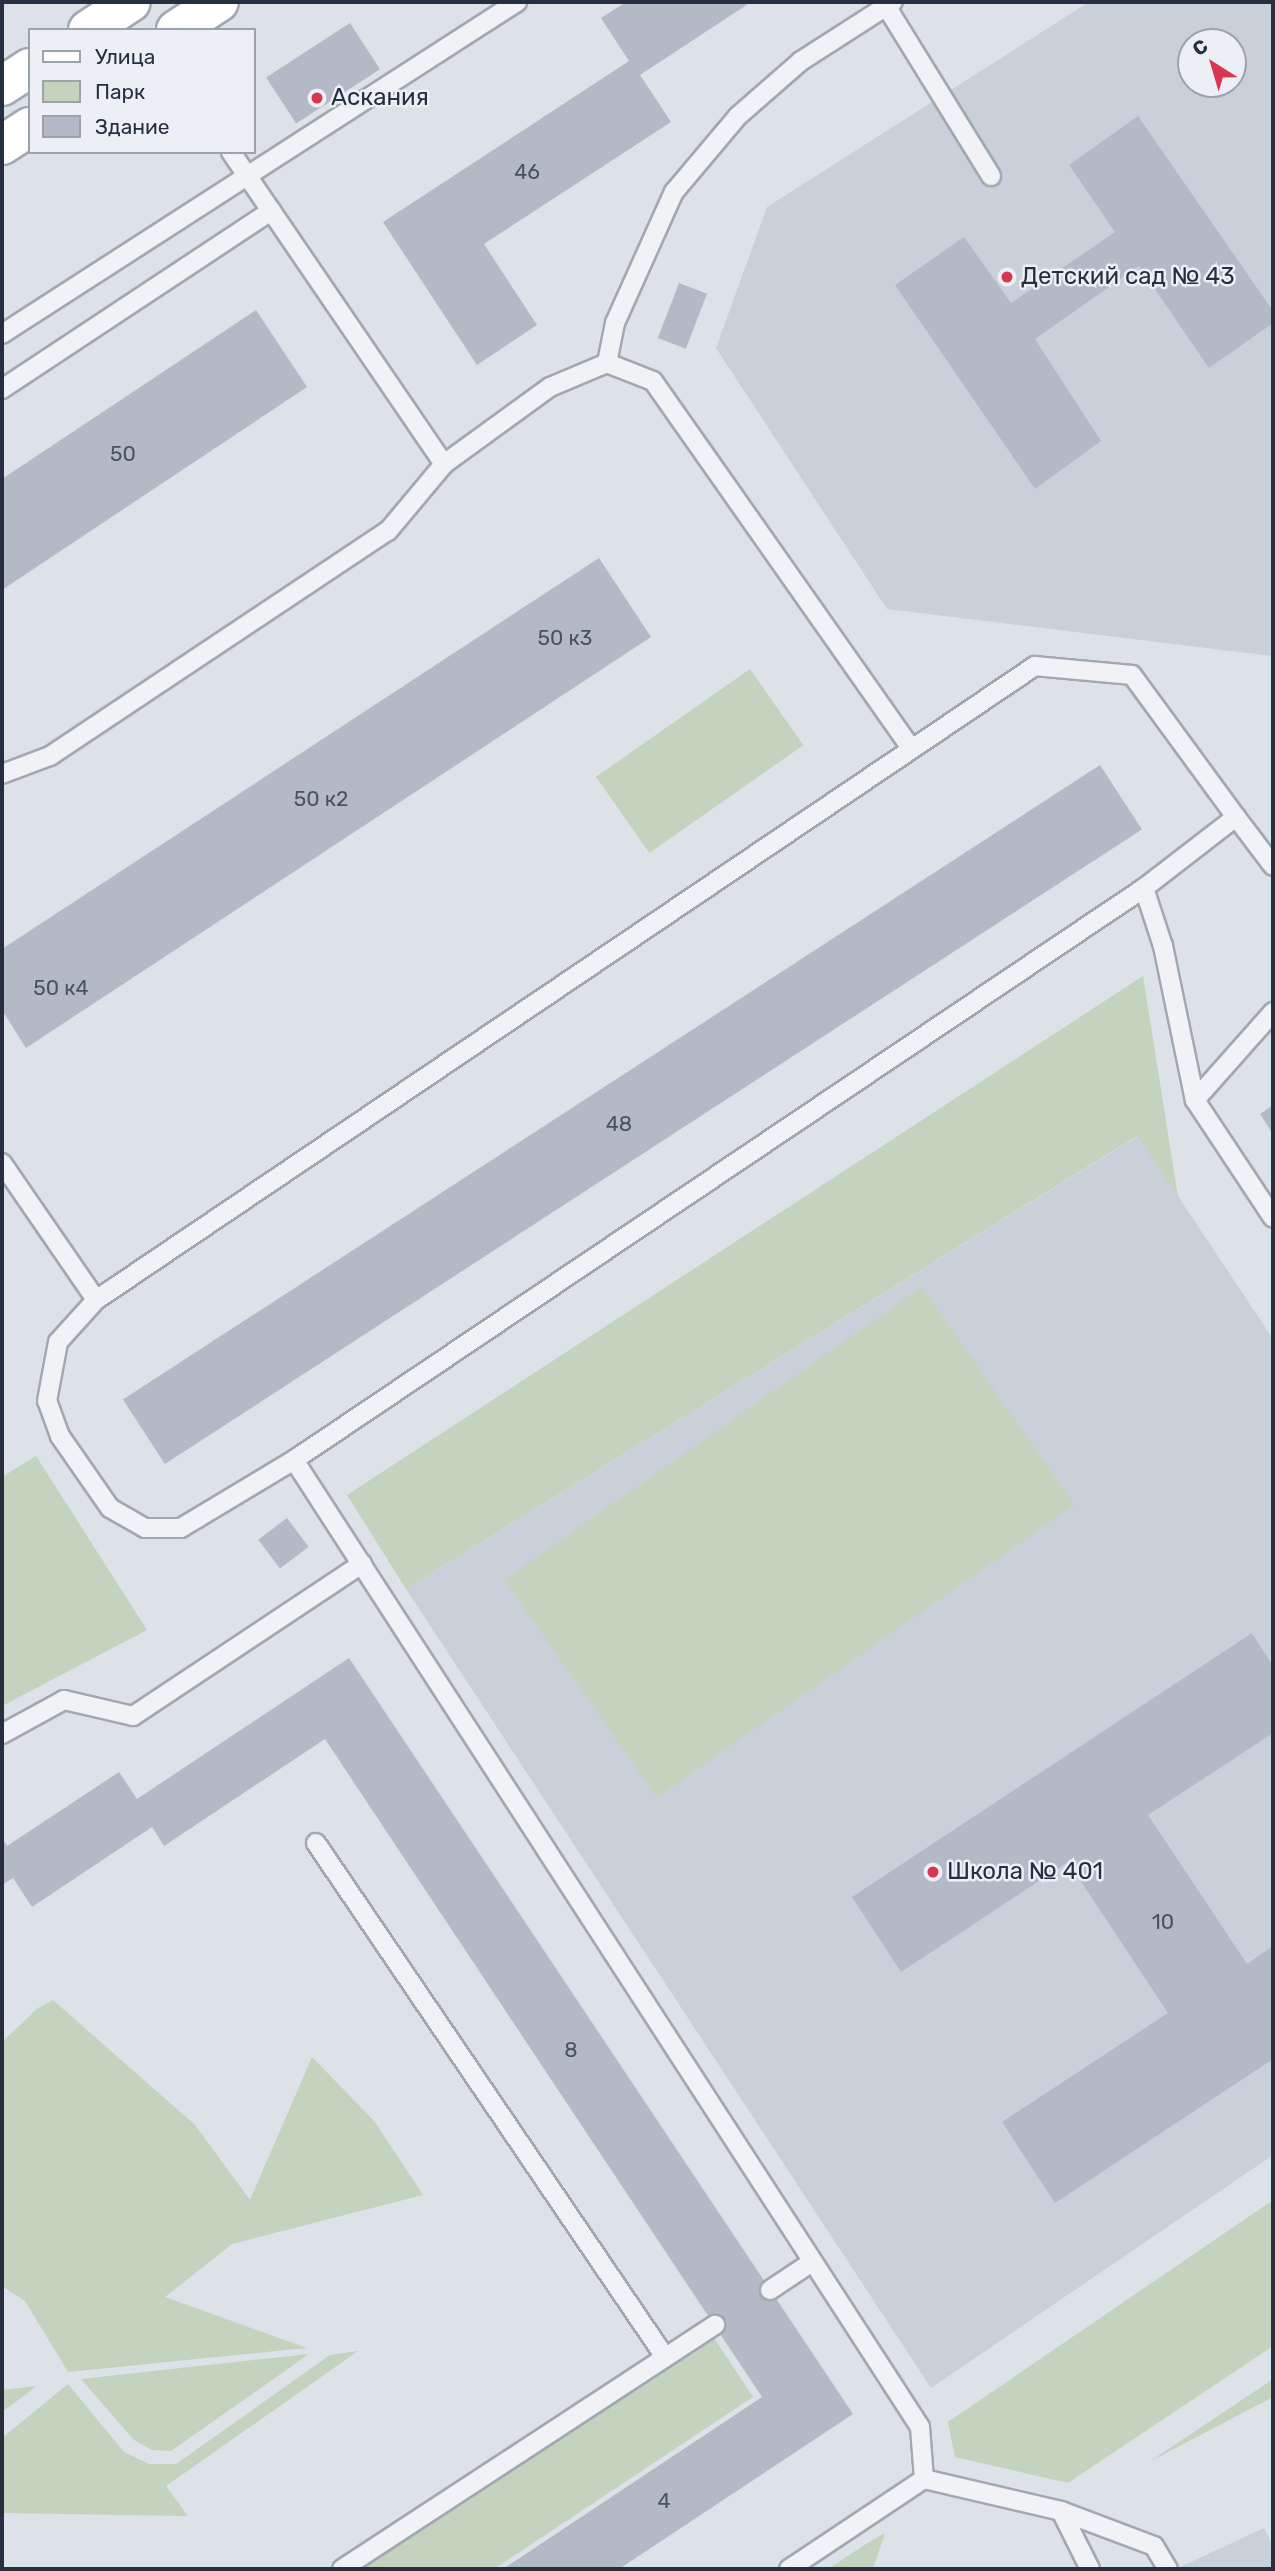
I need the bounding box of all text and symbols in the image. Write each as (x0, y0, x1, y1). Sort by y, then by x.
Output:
legend (28, 28, 256, 154)
north arrow (1177, 28, 1247, 98)
text: С (1188, 34, 1213, 61)
text: Улица (95, 44, 155, 69)
text: Парк (95, 79, 145, 104)
place label: Аскания (331, 84, 429, 112)
marker: Аскания (309, 90, 325, 106)
text: Здание (95, 114, 170, 139)
house number: 46 (514, 159, 540, 185)
place label: Детский сад № 43 (1021, 263, 1235, 291)
marker: Детский сад № 43 (999, 269, 1015, 285)
house number: 50 (110, 441, 136, 467)
house number: 50 к3 (538, 625, 592, 651)
house number: 50 к2 (294, 786, 348, 812)
house number: 50 к4 (33, 975, 89, 1001)
house number: 48 (606, 1111, 632, 1137)
place label: Школа № 401 (947, 1858, 1103, 1886)
marker: Школа № 401 (925, 1864, 941, 1880)
house number: 10 (1152, 1909, 1174, 1935)
house number: 8 (564, 2037, 578, 2063)
house number: 4 (657, 2488, 671, 2514)

